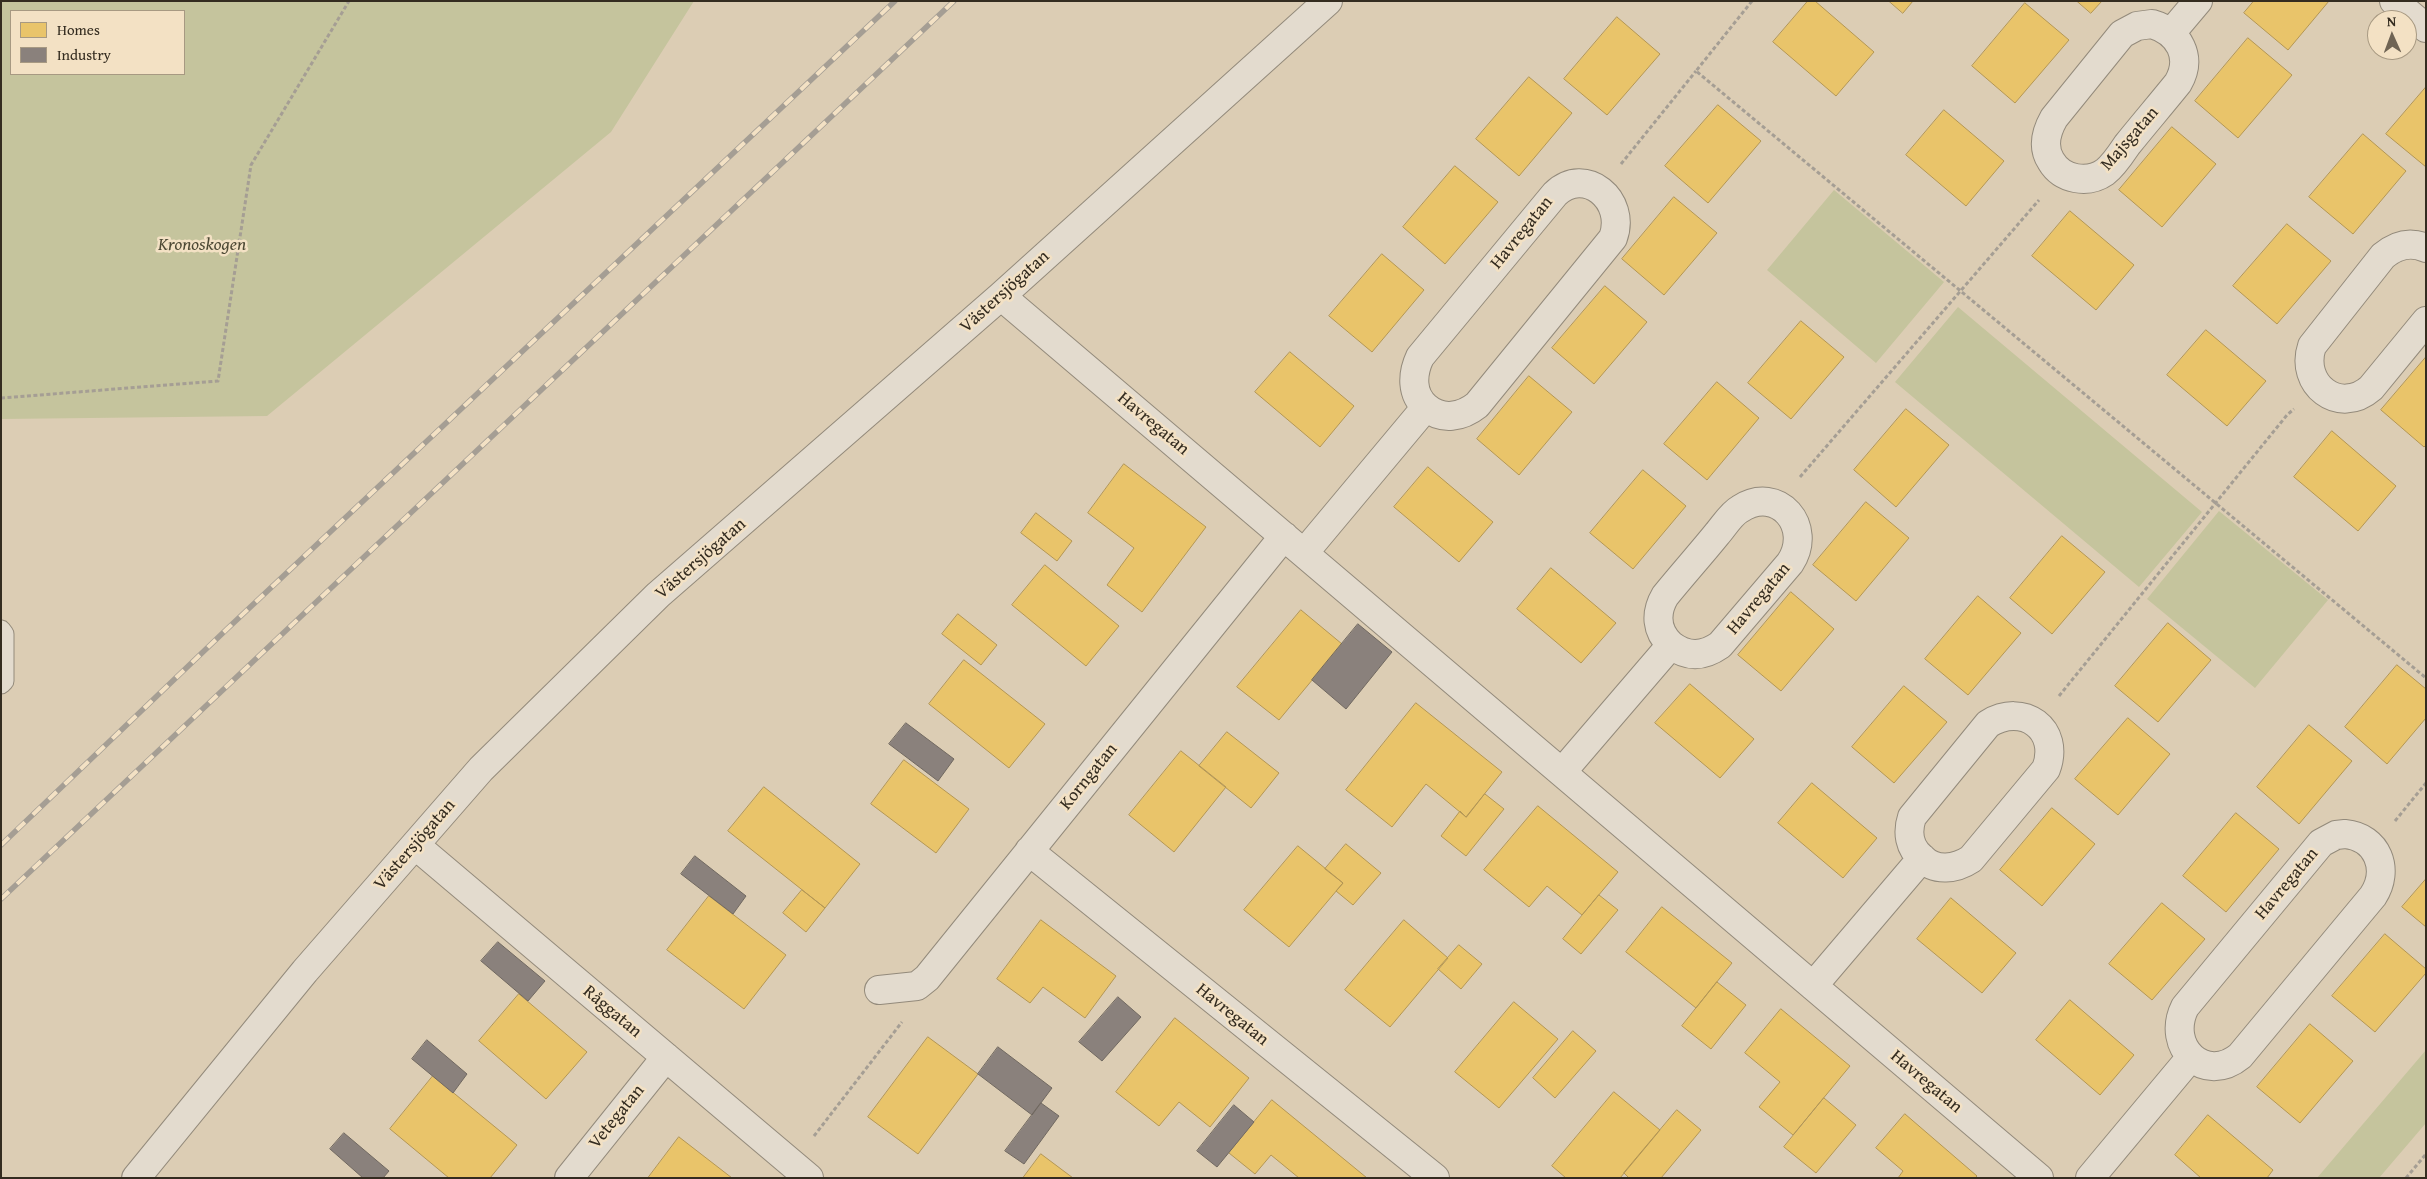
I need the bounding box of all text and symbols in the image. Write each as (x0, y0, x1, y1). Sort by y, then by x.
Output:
legend (10, 10, 185, 75)
north arrow (2367, 10, 2417, 60)
text: N (2386, 11, 2397, 31)
text: Homes (57, 19, 100, 40)
text: Industry (57, 44, 111, 65)
street label: Majsgatan (2096, 103, 2164, 175)
street label: Havregatan (1486, 192, 1558, 274)
park label: Kronoskogen (158, 234, 246, 256)
street label: Västersjögatan (956, 246, 1054, 338)
street label: Havregatan (1113, 388, 1193, 460)
street label: Västersjögatan (651, 514, 751, 604)
street label: Havregatan (1723, 559, 1795, 639)
street label: Korngatan (1055, 739, 1123, 815)
street label: Västersjögatan (370, 795, 460, 895)
street label: Havregatan (2251, 844, 2323, 924)
street label: Havregatan (1191, 979, 1273, 1051)
street label: Råggatan (578, 981, 646, 1043)
street label: Havregatan (1886, 1046, 1966, 1118)
street label: Vetegatan (585, 1081, 649, 1153)

